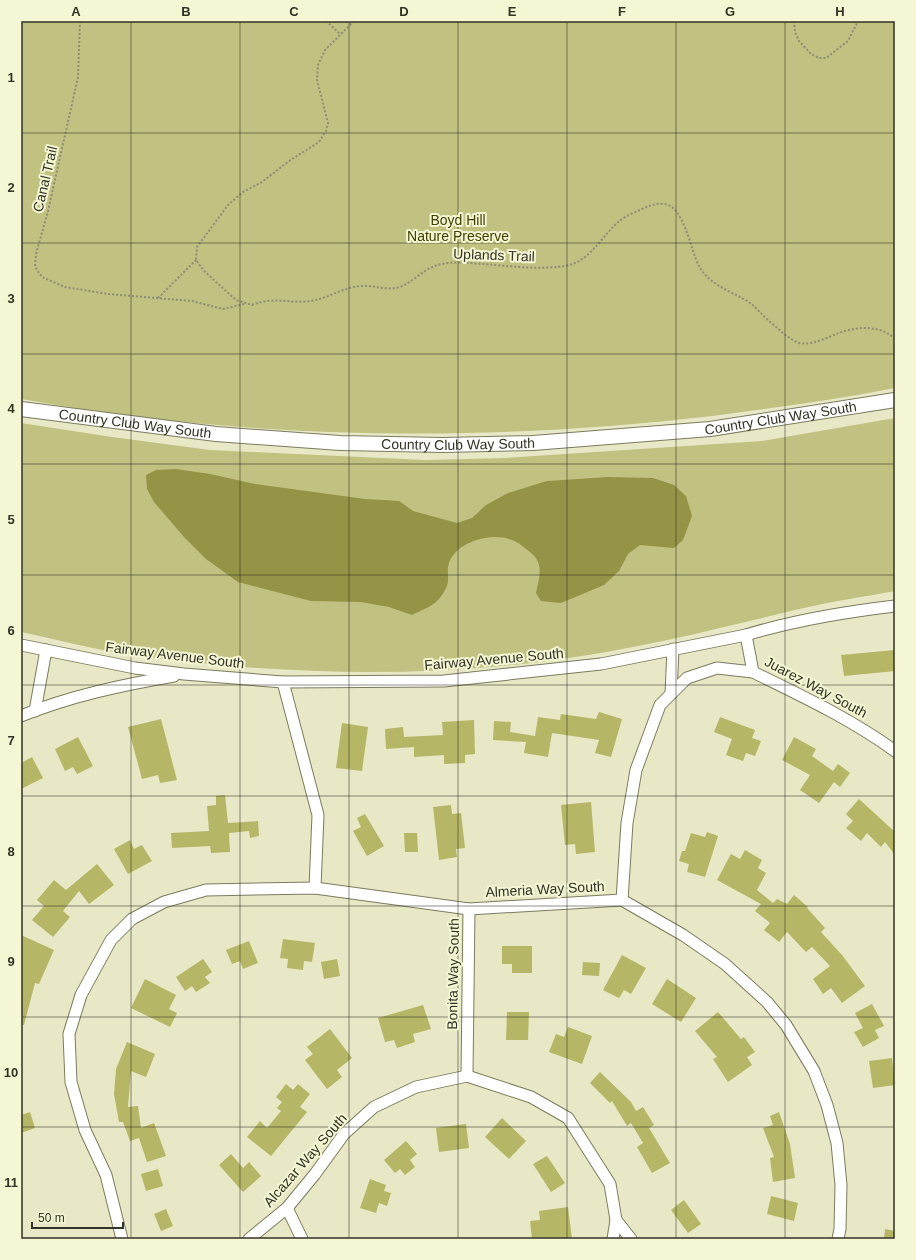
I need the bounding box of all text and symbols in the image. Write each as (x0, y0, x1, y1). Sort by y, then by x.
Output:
text: A (71, 4, 81, 19)
text: B (181, 4, 191, 19)
text: C (289, 4, 299, 19)
text: D (399, 4, 409, 19)
text: E (508, 4, 517, 19)
text: F (618, 4, 626, 19)
text: G (725, 4, 735, 19)
text: H (835, 4, 845, 19)
text: 1 (7, 70, 15, 85)
street label: Canal Trail (30, 145, 60, 213)
text: 2 (7, 180, 15, 195)
park label: Boyd Hill Nature Preserve (407, 212, 509, 244)
street label: Uplands Trail (453, 246, 535, 264)
text: 3 (7, 291, 15, 306)
street label: Country Club Way South (704, 398, 858, 437)
text: 4 (7, 401, 15, 416)
street label: Country Club Way South (58, 406, 212, 441)
street label: Country Club Way South (381, 435, 535, 453)
text: 5 (7, 512, 15, 527)
text: 6 (7, 623, 15, 638)
street label: Fairway Avenue South (105, 639, 245, 671)
street label: Fairway Avenue South (424, 645, 564, 673)
street label: Juarez Way South (762, 653, 870, 721)
text: 7 (7, 733, 15, 748)
text: 8 (7, 844, 15, 859)
street label: Almeria Way South (485, 878, 605, 900)
street label: Bonita Way South (444, 918, 462, 1030)
text: 9 (7, 954, 15, 969)
text: 10 (4, 1065, 18, 1080)
street label: Alcazar Way South (260, 1110, 350, 1210)
text: 11 (4, 1175, 18, 1190)
scale bar (32, 1204, 123, 1230)
text: 50 m (38, 1211, 65, 1225)

